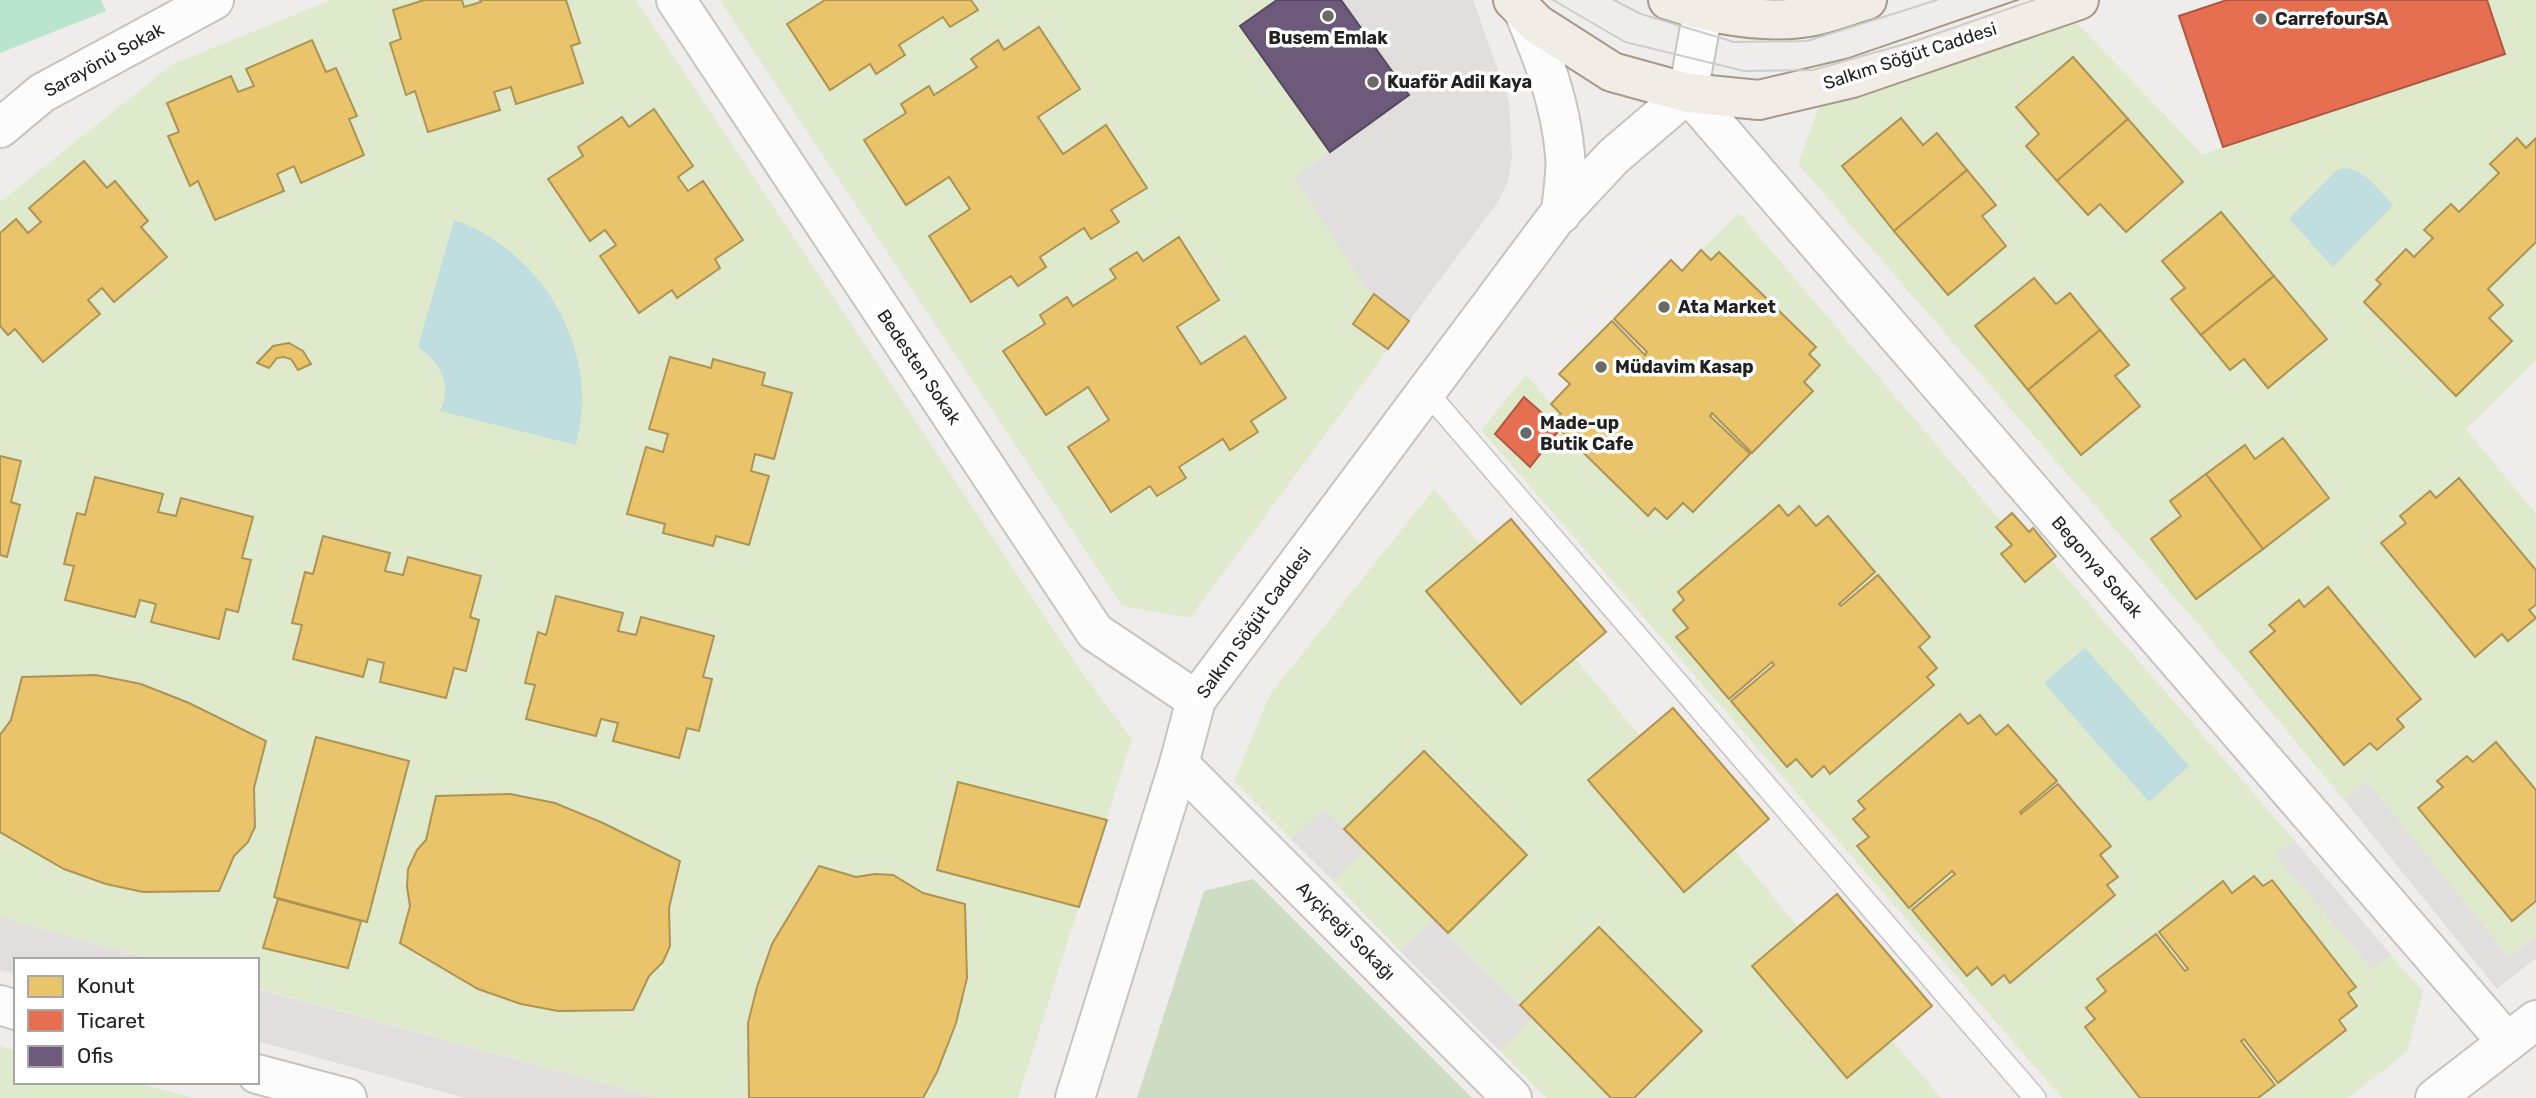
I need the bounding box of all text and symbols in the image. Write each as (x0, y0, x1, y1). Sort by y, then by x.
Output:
marker: Busem Emlak (1320, 8, 1336, 24)
place label: CarrefourSA (2275, 8, 2388, 30)
marker: CarrefourSA (2253, 11, 2269, 27)
street label: Sarayönü Sokak (40, 18, 168, 102)
street label: Salkım Söğüt Caddesi (1820, 18, 2000, 94)
place label: Busem Emlak (1268, 27, 1388, 49)
place label: Kuaför Adil Kaya (1387, 71, 1532, 93)
marker: Kuaför Adil Kaya (1365, 74, 1381, 90)
place label: Ata Market (1678, 296, 1776, 318)
marker: Ata Market (1656, 299, 1672, 315)
street label: Bedesten Sokak (872, 305, 966, 429)
place label: Müdavim Kasap (1615, 356, 1754, 378)
marker: Müdavim Kasap (1593, 359, 1609, 375)
place label: Made-up Butik Cafe (1540, 412, 1634, 455)
marker: Made-up Butik Cafe (1518, 425, 1534, 441)
street label: Begonya Sokak (2047, 512, 2148, 623)
street label: Salkım Söğüt Caddesi (1192, 543, 1316, 703)
street label: Ayçiçeği Sokağı (1292, 877, 1400, 985)
legend (14, 958, 259, 1084)
text: Konut (77, 973, 135, 998)
text: Ticaret (77, 1008, 145, 1033)
text: Ofis (77, 1043, 113, 1068)

